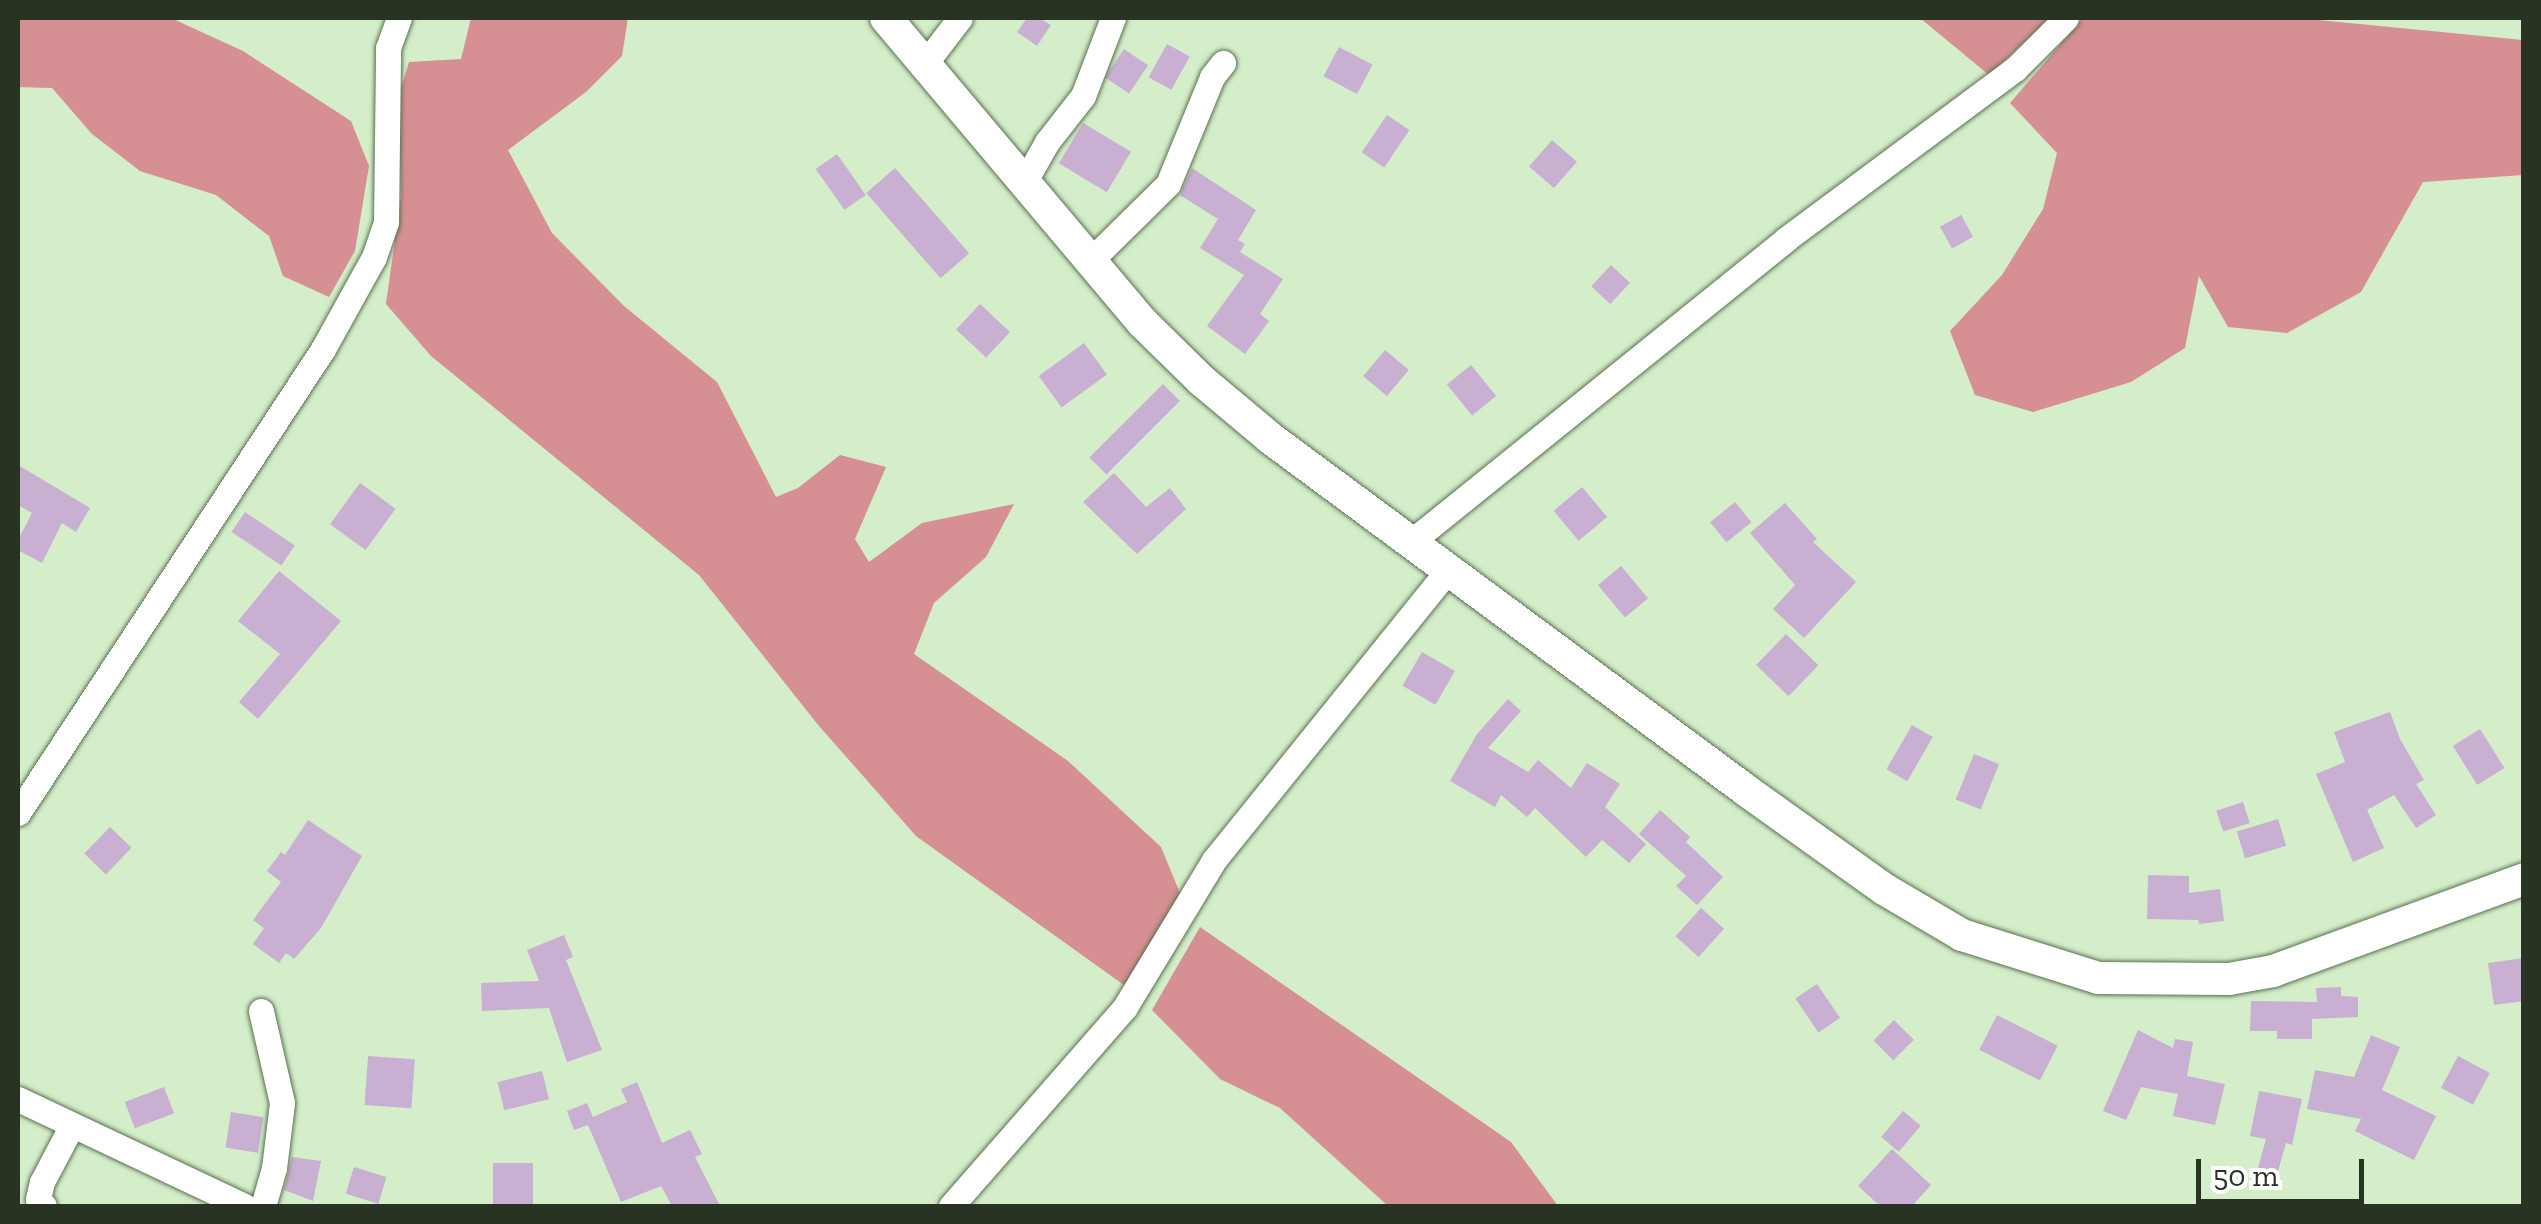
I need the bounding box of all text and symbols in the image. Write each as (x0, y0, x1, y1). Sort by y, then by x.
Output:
scale bar (2201, 1139, 2368, 1201)
text: 50 m (2213, 1158, 2278, 1194)

